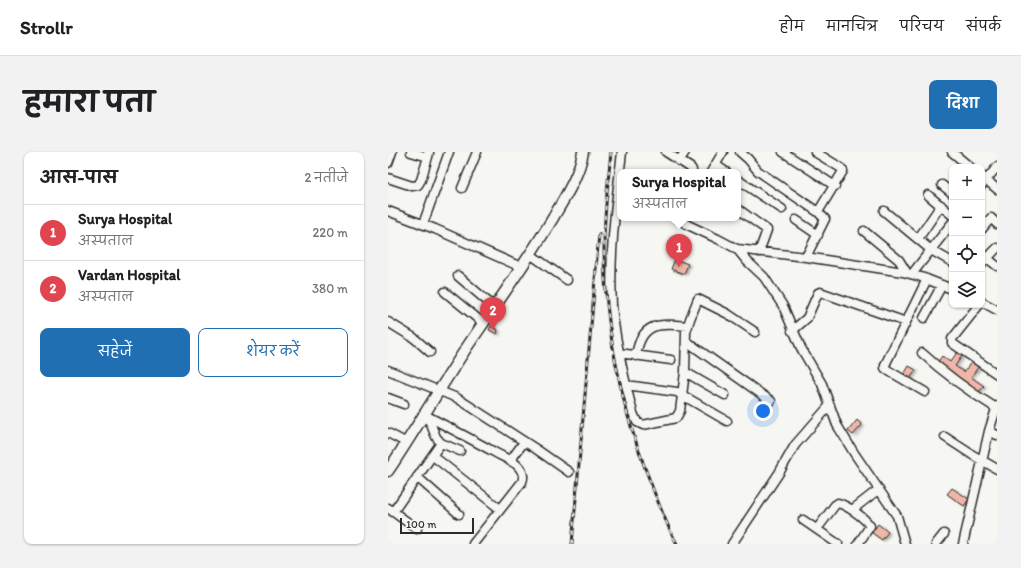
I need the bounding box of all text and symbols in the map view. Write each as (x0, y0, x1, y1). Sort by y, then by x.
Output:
text: Strollr (20, 16, 73, 39)
text: होम (780, 18, 804, 35)
text: मानचित्र (826, 18, 878, 35)
text: परिचय (900, 18, 944, 35)
text: संपर्क (966, 18, 1001, 35)
button: दिशा (929, 80, 997, 129)
text: हमारा पता (24, 85, 155, 119)
map controls (949, 164, 985, 308)
button: + (949, 164, 985, 200)
text: आस-पास (40, 167, 118, 187)
popup (617, 169, 741, 221)
text: 2 नतीजे (305, 170, 348, 185)
text: Surya Hospital (632, 173, 726, 191)
text: अस्पताल (632, 196, 687, 211)
button: − (949, 200, 985, 236)
text: Surya Hospital (78, 210, 172, 228)
text: 1 (50, 225, 56, 240)
text: 220 m (312, 225, 348, 240)
text: अस्पताल (78, 233, 133, 248)
pin: 1 (666, 234, 692, 267)
button: locate (949, 236, 985, 272)
text: Vardan Hospital (78, 266, 180, 284)
button: layers (949, 272, 985, 308)
text: 2 (50, 281, 56, 296)
text: 380 m (312, 281, 348, 296)
text: अस्पताल (78, 289, 133, 304)
pin: 2 (480, 297, 506, 330)
button: सहेजें (40, 328, 190, 377)
button: शेयर करें (198, 328, 348, 377)
your location (753, 401, 773, 421)
scale bar (400, 516, 474, 535)
text: 100 m (406, 518, 436, 531)

